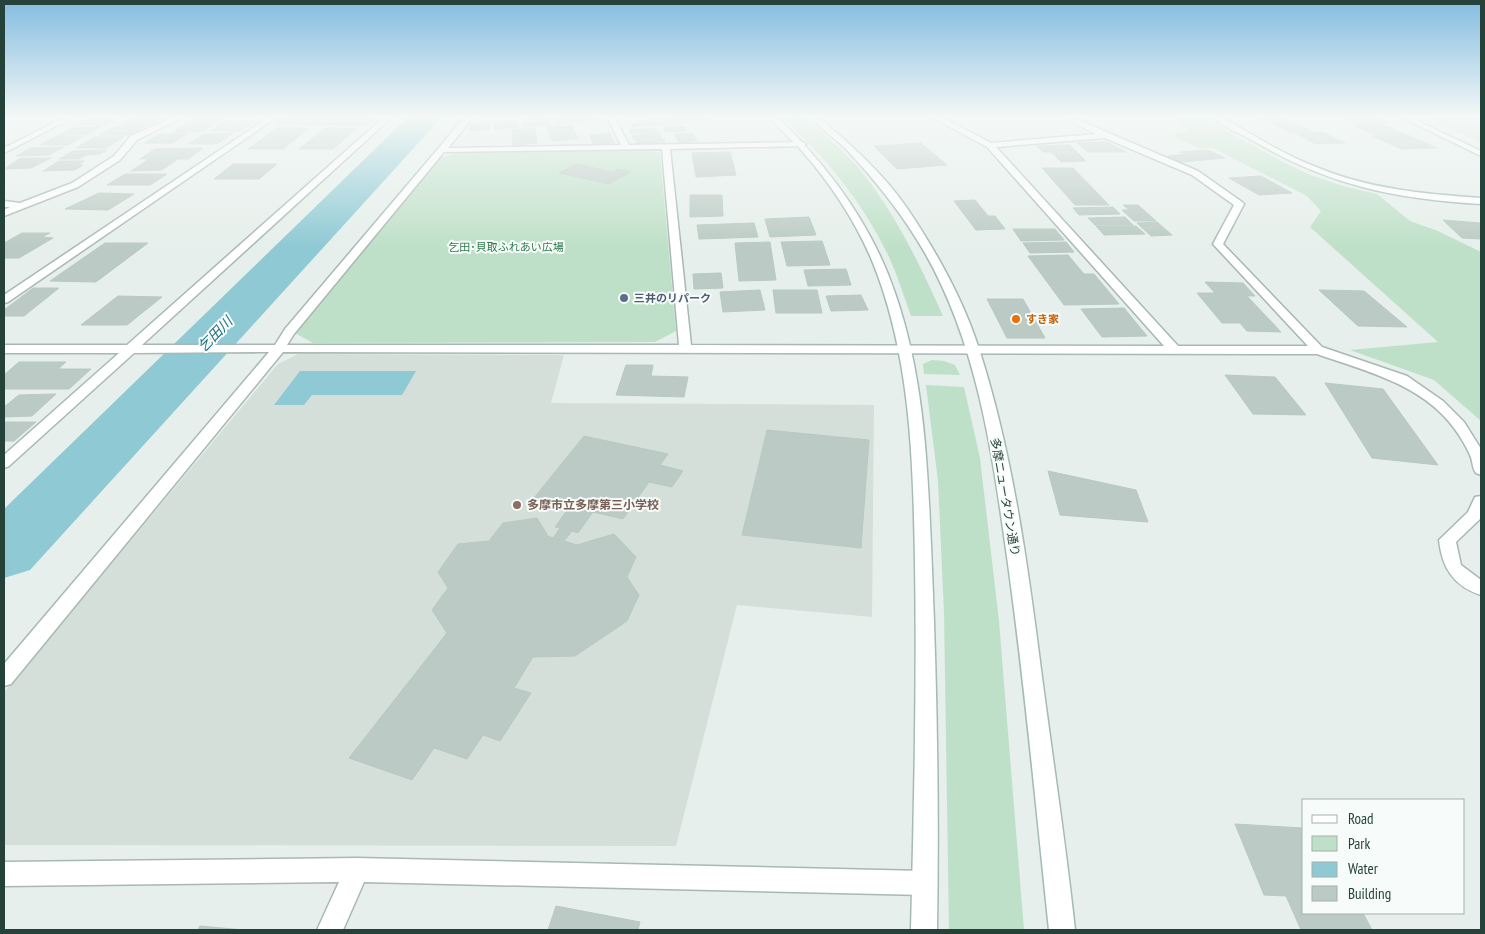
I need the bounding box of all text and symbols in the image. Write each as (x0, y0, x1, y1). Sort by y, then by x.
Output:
park label: 乞田･貝取ふれあい広場 (448, 240, 564, 254)
place label: 三井のリパーク (634, 291, 711, 305)
marker: 三井のリパーク (618, 292, 630, 304)
water label: 乞田川 (194, 311, 237, 355)
place label: すき家 (1026, 312, 1059, 326)
marker: すき家 (1010, 313, 1022, 325)
street label: 多摩ニュータウン通り (988, 437, 1023, 557)
place label: 多摩市立多摩第三小学校 (527, 497, 659, 512)
marker: 多摩市立多摩第三小学校 (511, 499, 523, 511)
legend (1302, 799, 1465, 914)
text: Road (1348, 809, 1374, 828)
text: Park (1348, 834, 1370, 853)
text: Water (1348, 859, 1379, 878)
text: Building (1348, 884, 1391, 903)

